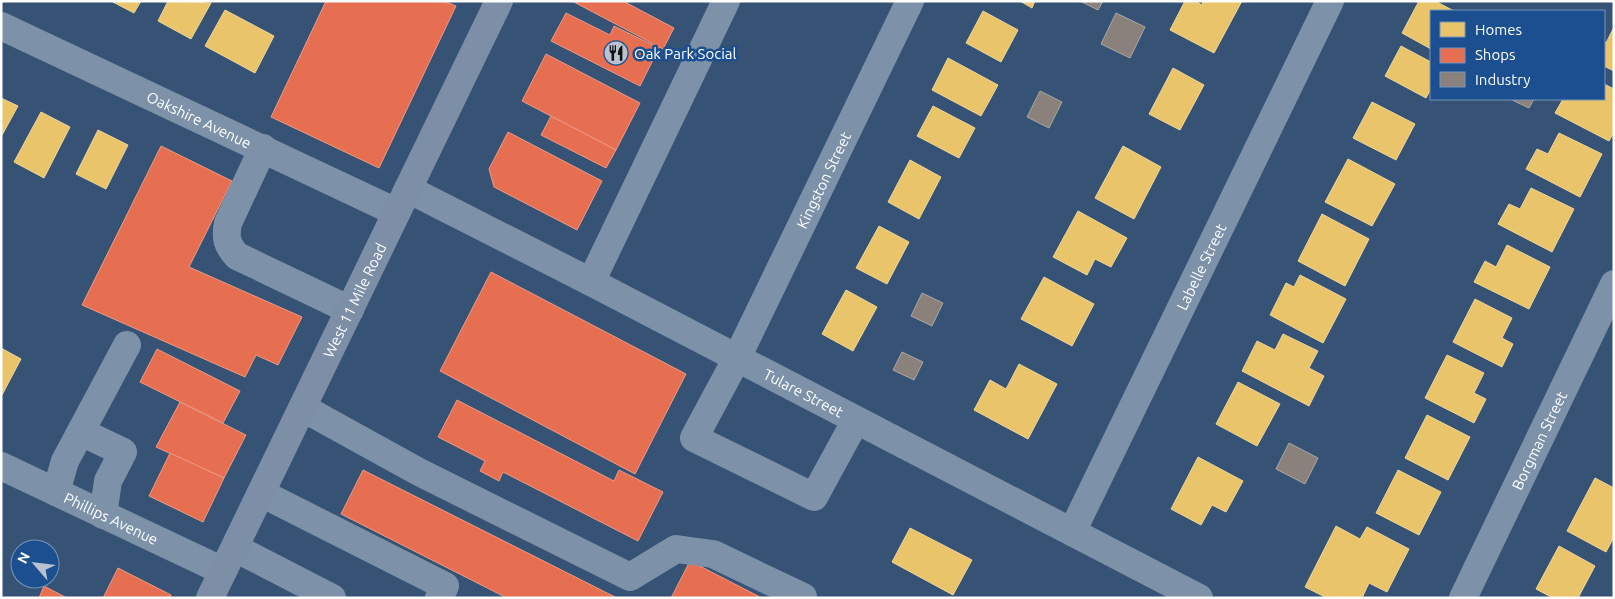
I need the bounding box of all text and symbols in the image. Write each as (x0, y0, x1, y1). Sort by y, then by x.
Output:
legend (1430, 10, 1605, 100)
text: Homes (1475, 21, 1522, 38)
restaurant icon: Oak Park Social (603, 40, 629, 66)
place label: Oak Park Social (634, 45, 737, 62)
text: Shops (1475, 46, 1516, 63)
text: Industry (1475, 71, 1530, 88)
street label: Oakshire Avenue (144, 87, 254, 151)
street label: Kingston Street (793, 129, 854, 231)
street label: Labelle Street (1173, 221, 1229, 313)
street label: West 11 Mile Road (319, 240, 389, 360)
street label: Tulare Street (761, 365, 847, 420)
street label: Borgman Street (1508, 388, 1570, 492)
street label: Phillips Avenue (62, 489, 161, 548)
north arrow (10, 539, 60, 589)
text: N (14, 550, 33, 566)

